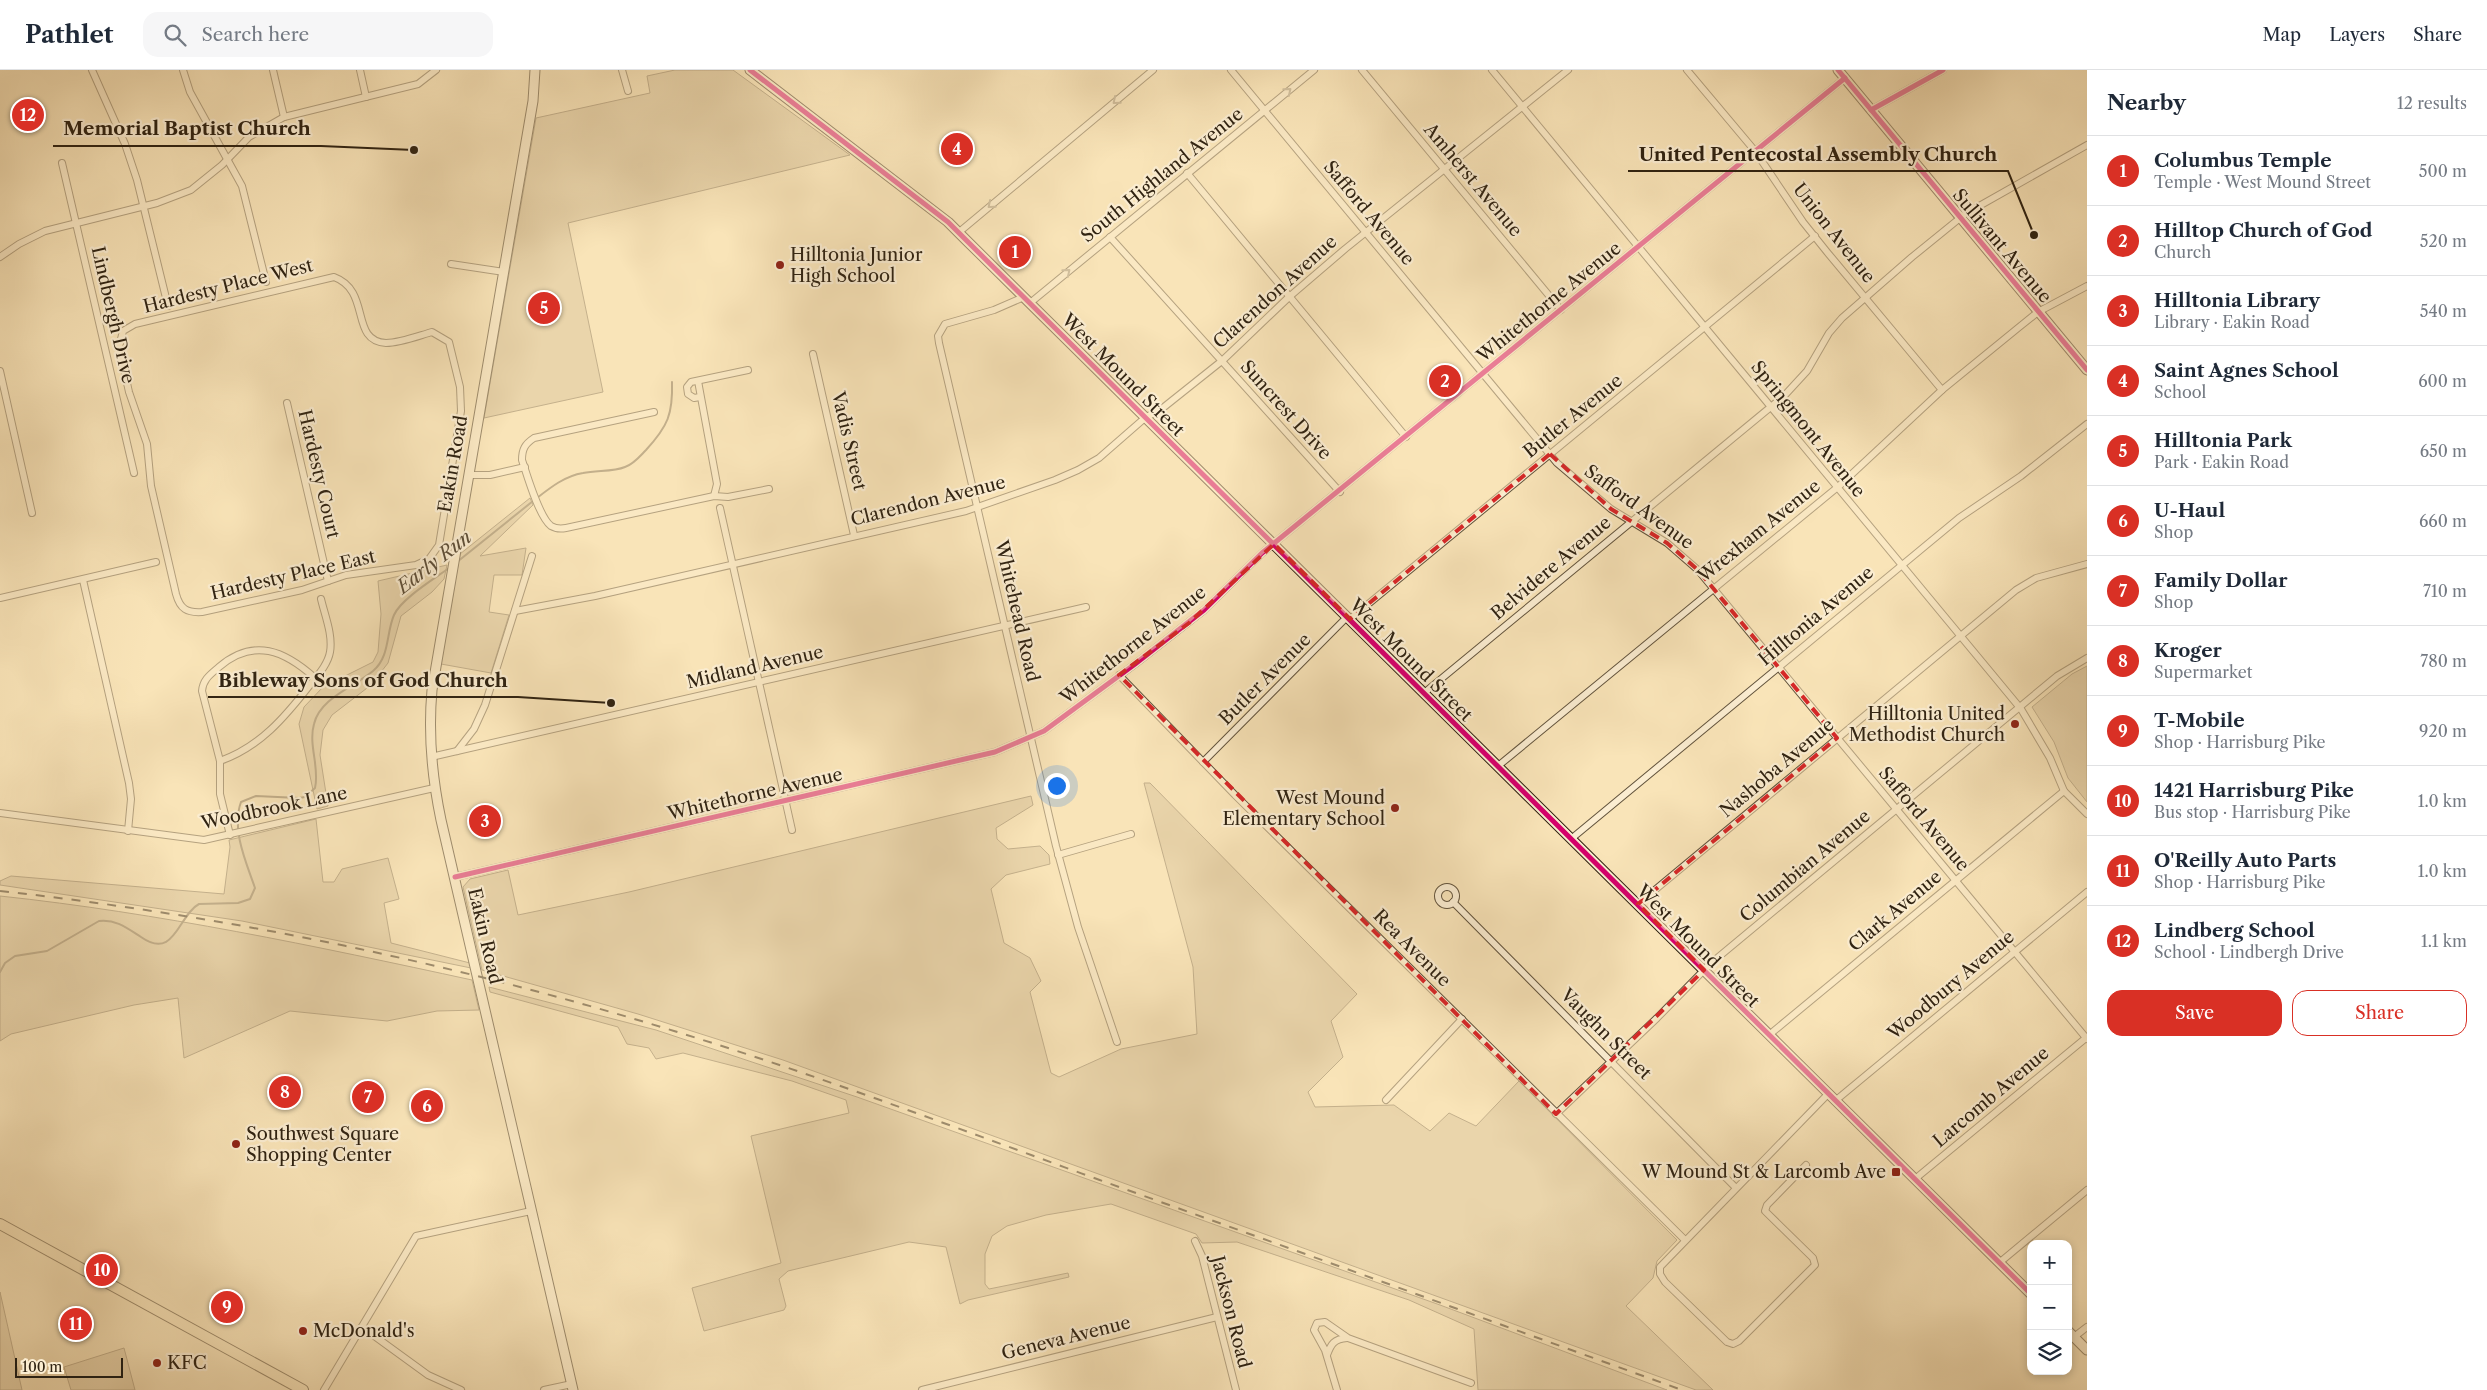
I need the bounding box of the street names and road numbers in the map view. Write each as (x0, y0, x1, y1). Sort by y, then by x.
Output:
street label: South Highland Avenue (1077, 103, 1247, 247)
street label: Amherst Avenue (1419, 118, 1527, 241)
street label: Safford Avenue (1319, 156, 1419, 270)
street label: Union Avenue (1788, 179, 1880, 287)
street label: Sullivant Avenue (1948, 184, 2056, 308)
street label: Clarendon Avenue (1209, 231, 1341, 353)
street label: Whitethorne Avenue (1472, 237, 1625, 368)
street label: Lindbergh Drive (87, 244, 139, 386)
street label: Hardesty Place West (141, 254, 316, 318)
street label: West Mound Street (1056, 308, 1190, 442)
street label: Suncrest Drive (1236, 356, 1336, 464)
street label: Springmont Avenue (1746, 356, 1870, 502)
street label: Butler Avenue (1519, 369, 1627, 463)
street label: Vadis Street (827, 388, 871, 493)
street label: Hardesty Court (293, 407, 345, 541)
street label: Eakin Road (434, 414, 472, 514)
street label: Safford Avenue (1580, 460, 1698, 554)
street label: Clarendon Avenue (848, 471, 1008, 531)
street label: Wrexham Avenue (1693, 475, 1825, 588)
street label: Belvidere Avenue (1487, 512, 1615, 624)
street label: Whitehead Road (990, 537, 1044, 684)
street label: Hardesty Place East (208, 545, 378, 605)
street label: Hilltonia Avenue (1754, 562, 1878, 670)
street label: Whitethorne Avenue (1055, 581, 1210, 709)
street label: West Mound Street (1344, 593, 1478, 727)
street label: Butler Avenue (1215, 629, 1315, 729)
street label: Midland Avenue (684, 641, 826, 693)
street label: Nashoba Avenue (1715, 714, 1839, 822)
street label: Safford Avenue (1874, 762, 1974, 876)
street label: Whitethorne Avenue (664, 763, 845, 825)
street label: Woodbrook Lane (198, 782, 349, 834)
street label: Columbian Avenue (1735, 805, 1875, 927)
street label: Clark Avenue (1844, 866, 1946, 956)
street label: West Mound Street (1631, 879, 1765, 1013)
street label: Eakin Road (463, 886, 507, 986)
street label: Rea Avenue (1369, 905, 1455, 991)
street label: Woodbury Avenue (1883, 926, 2019, 1045)
street label: Vaughn Street (1555, 983, 1657, 1085)
street label: Larcomb Avenue (1928, 1042, 2054, 1152)
street label: Jackson Road (1206, 1251, 1256, 1370)
street label: Geneva Avenue (999, 1311, 1133, 1365)

